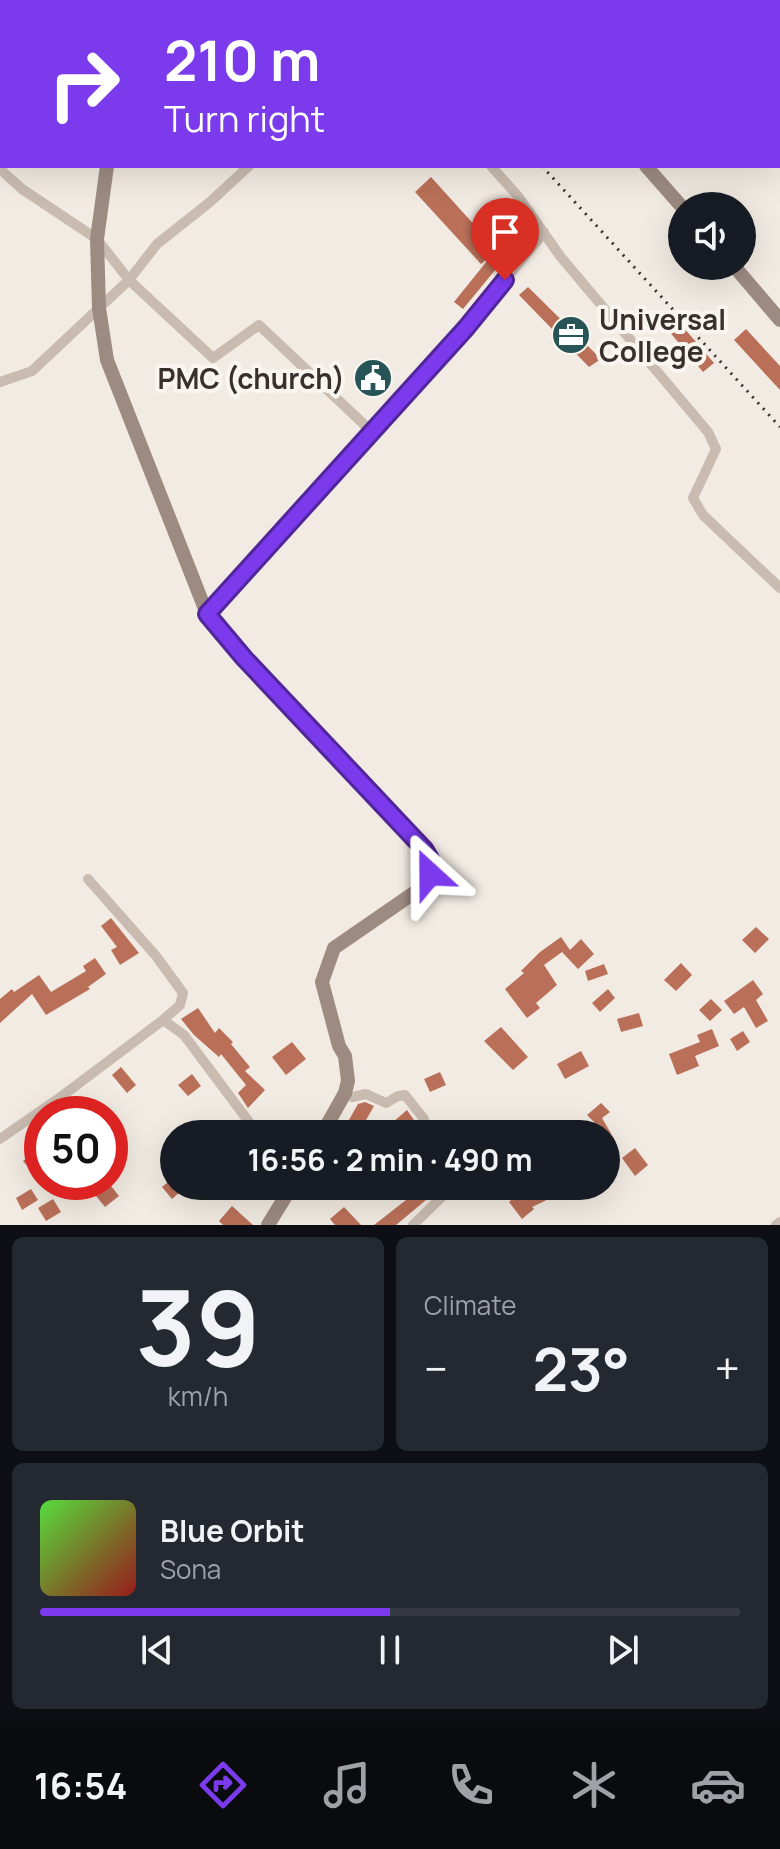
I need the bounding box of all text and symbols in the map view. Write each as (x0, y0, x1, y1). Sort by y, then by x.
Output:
text: 210 m (164, 21, 320, 98)
icon: right (32, 32, 136, 136)
text: Turn right (164, 94, 325, 143)
map controls (668, 192, 756, 280)
button: sound (668, 192, 756, 280)
pin (471, 198, 539, 280)
icon: arrive (483, 210, 527, 254)
place label: Universal College (599, 300, 726, 370)
office icon: Universal College (550, 314, 592, 356)
public building icon: PMC (church) (352, 357, 394, 399)
place label: PMC (church) (158, 359, 345, 397)
position arrow (388, 832, 472, 916)
speed limit sign: 50 (24, 1096, 128, 1200)
text: 16:56 · 2 min · 490 m (247, 1139, 533, 1180)
text: 39 (135, 1255, 261, 1397)
text: Climate (424, 1287, 516, 1323)
text: 23° (532, 1327, 630, 1409)
text: − (424, 1338, 448, 1398)
text: + (715, 1338, 740, 1398)
text: km/h (168, 1378, 228, 1414)
text: Blue Orbit (160, 1510, 305, 1551)
text: Sona (160, 1551, 221, 1587)
icon: previous (135, 1628, 179, 1672)
icon: pause (368, 1628, 412, 1672)
icon: next (601, 1628, 645, 1672)
icon: directions (195, 1757, 251, 1813)
icon: music (319, 1757, 375, 1813)
icon: phone (443, 1757, 499, 1813)
icon: climate (566, 1757, 622, 1813)
icon: car (690, 1757, 746, 1813)
text: 16:54 (34, 1761, 127, 1810)

